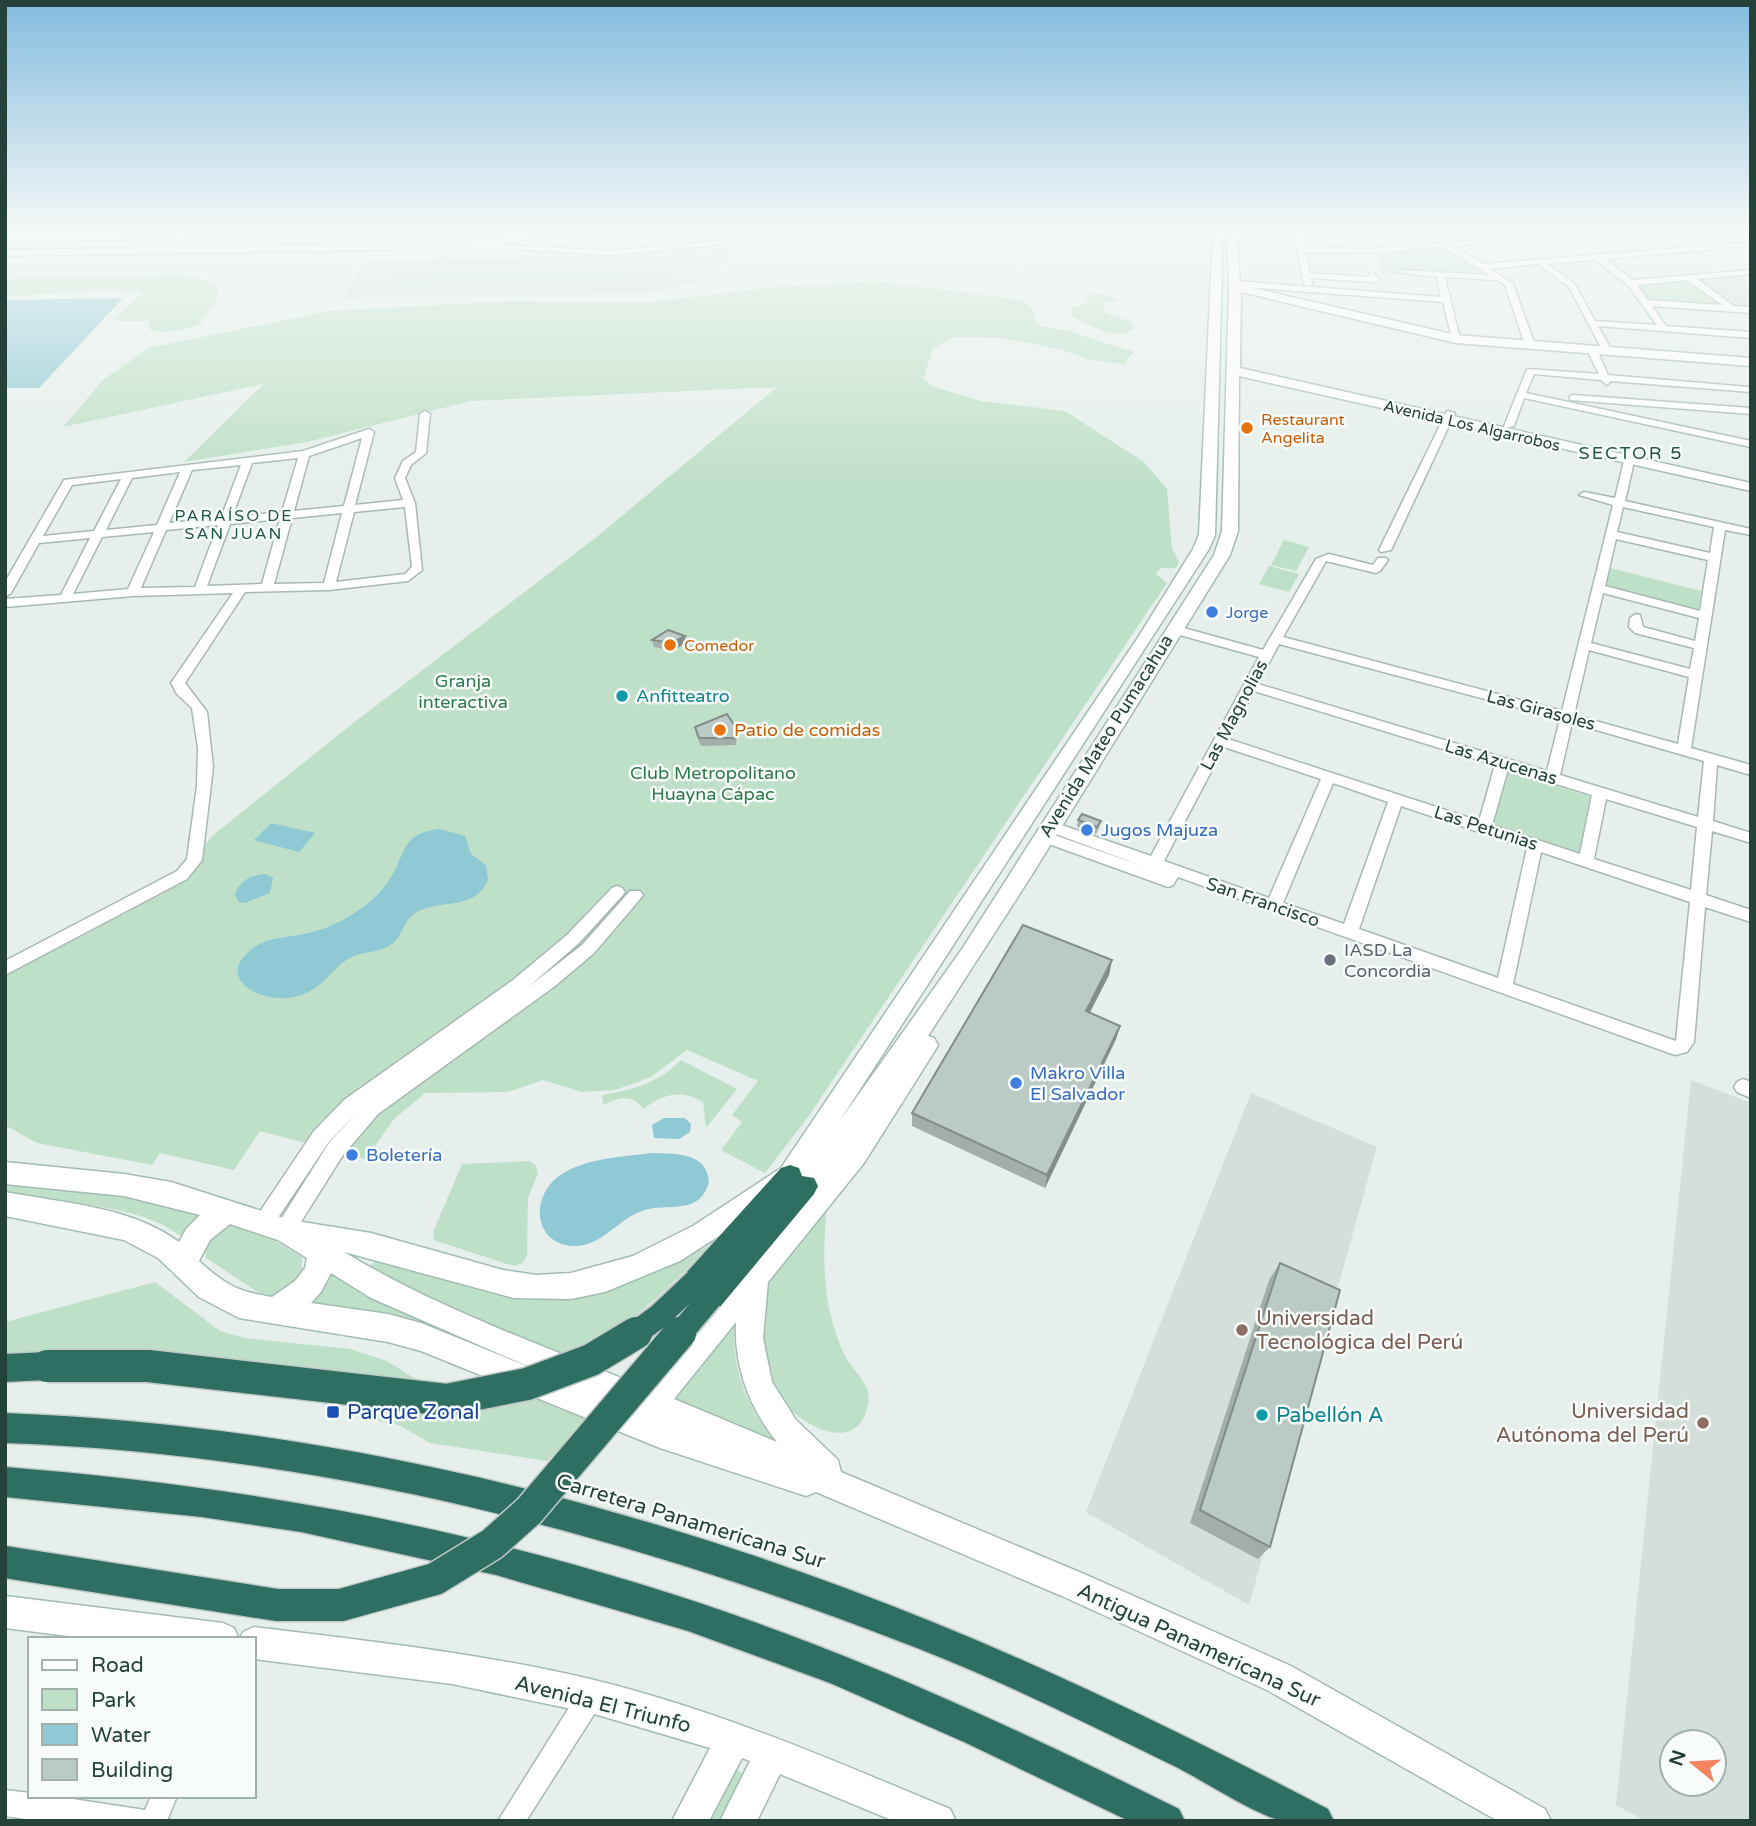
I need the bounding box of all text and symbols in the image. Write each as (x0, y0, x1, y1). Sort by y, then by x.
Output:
street label: Avenida Los Algarrobos (1381, 396, 1562, 456)
place label: Restaurant Angelita (1261, 410, 1345, 448)
marker: Restaurant Angelita (1239, 420, 1255, 436)
district label: SECTOR 5 (1579, 442, 1683, 464)
district label: PARAÍSO DE SAN JUAN (174, 506, 294, 544)
place label: Jorge (1226, 603, 1268, 623)
marker: Jorge (1204, 604, 1220, 620)
street label: Avenida Mateo Pumacahua (1034, 630, 1178, 842)
place label: Comedor (684, 636, 755, 656)
marker: Comedor (662, 637, 678, 653)
street label: Las Magnolias (1196, 656, 1272, 774)
park label: Granja interactiva (418, 670, 508, 713)
place label: Anfitteatro (636, 685, 730, 707)
street label: Las Girasoles (1484, 685, 1598, 735)
marker: Anfitteatro (614, 688, 630, 704)
place label: Patio de comidas (734, 719, 880, 741)
marker: Patio de comidas (712, 722, 728, 738)
street label: Las Azucenas (1442, 734, 1560, 790)
park label: Club Metropolitano Huayna Cápac (630, 762, 796, 805)
street label: Las Petunias (1431, 801, 1541, 855)
place label: Jugos Majuza (1101, 819, 1218, 841)
marker: Jugos Majuza (1079, 822, 1095, 838)
street label: San Francisco (1203, 872, 1323, 932)
place label: IASD La Concordia (1344, 939, 1431, 982)
marker: IASD La Concordia (1322, 952, 1338, 968)
place label: Makro Villa El Salvador (1030, 1062, 1125, 1105)
marker: Makro Villa El Salvador (1008, 1075, 1024, 1091)
place label: Boletería (366, 1144, 442, 1166)
marker: Boletería (344, 1147, 360, 1163)
place label: Universidad Tecnológica del Perú (1256, 1306, 1463, 1355)
marker: Universidad Tecnológica del Perú (1234, 1322, 1250, 1338)
place label: Universidad Autónoma del Perú (1496, 1399, 1689, 1448)
place label: Parque Zonal (347, 1400, 479, 1425)
place label: Pabellón A (1276, 1403, 1384, 1428)
marker: Parque Zonal (325, 1404, 341, 1420)
marker: Pabellón A (1254, 1407, 1270, 1423)
marker: Universidad Autónoma del Perú (1695, 1415, 1711, 1431)
street label: Carretera Panamericana Sur (553, 1469, 828, 1574)
street label: Antigua Panamericana Sur (1073, 1578, 1324, 1713)
legend (28, 1637, 256, 1798)
text: Road (91, 1653, 144, 1678)
street label: Avenida El Triunfo (512, 1671, 694, 1738)
text: Park (91, 1688, 136, 1713)
text: Water (91, 1723, 151, 1748)
north arrow (1658, 1728, 1728, 1798)
text: N (1665, 1747, 1691, 1769)
text: Building (91, 1758, 173, 1783)

